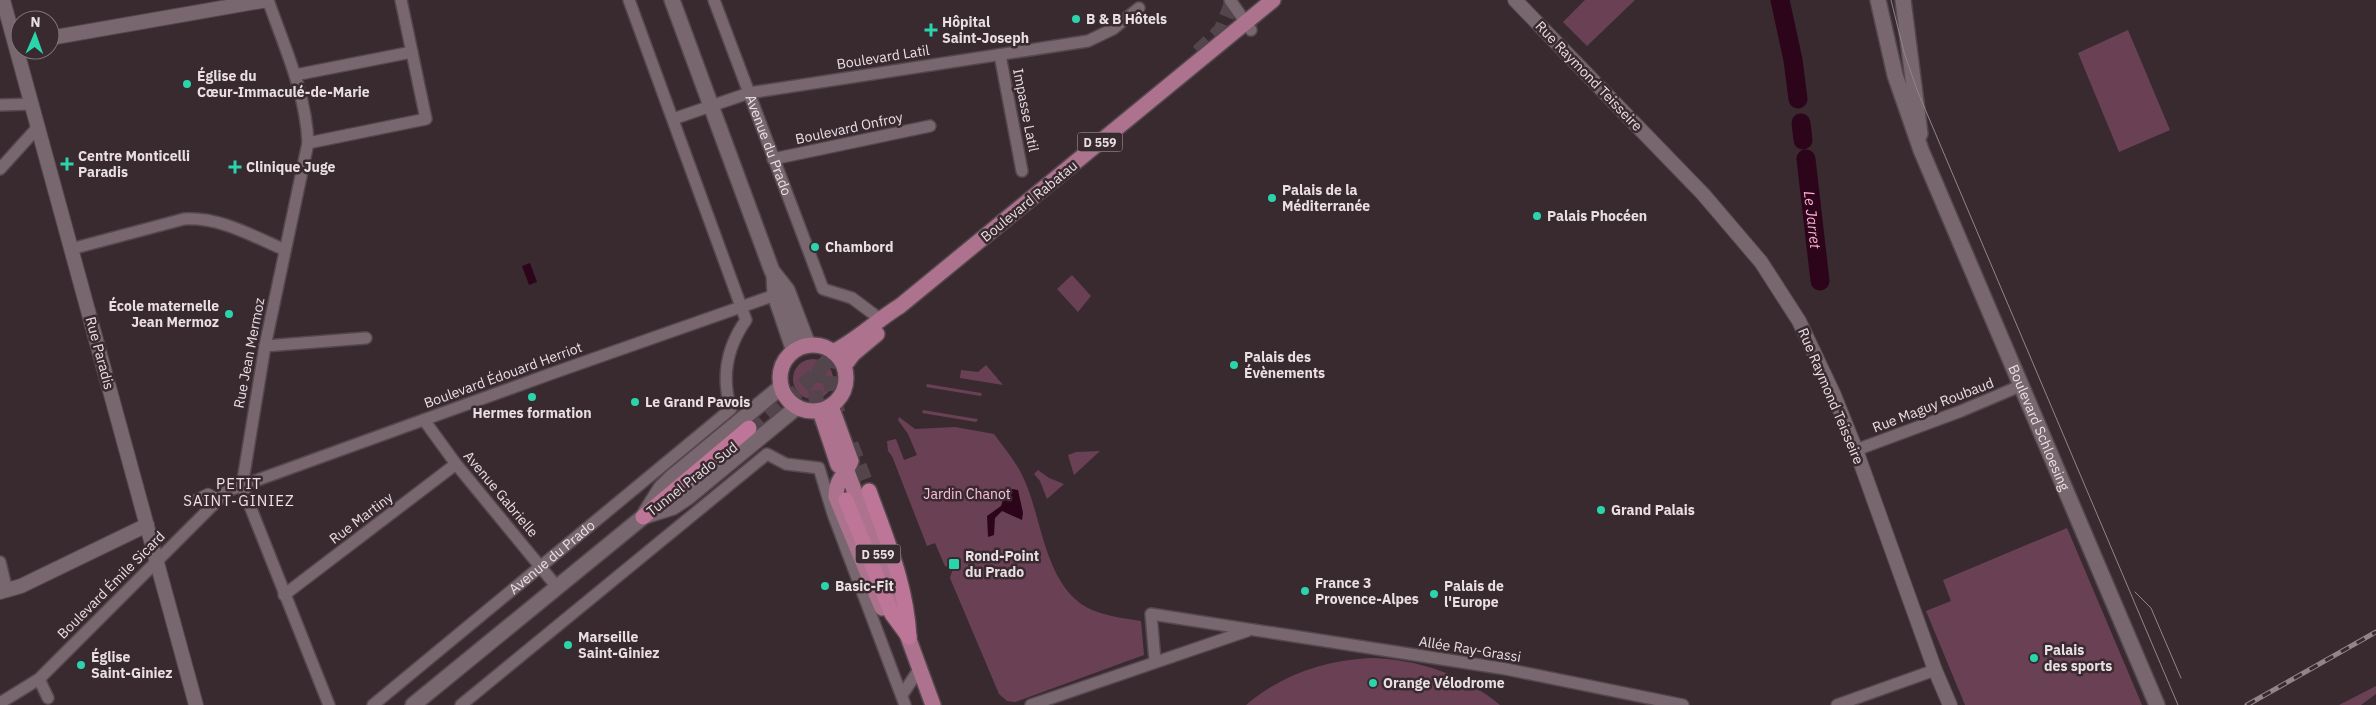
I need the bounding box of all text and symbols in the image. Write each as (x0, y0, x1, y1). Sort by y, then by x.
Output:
north arrow (10, 10, 60, 60)
place label: B & B Hôtels (1086, 10, 1167, 28)
text: N (30, 13, 41, 31)
place label: Hôpital Saint-Joseph (942, 13, 1029, 47)
marker: B & B Hôtels (1070, 13, 1082, 25)
street label: Rue Raymond Teisseire (1532, 17, 1647, 135)
marker: Hôpital Saint-Joseph (924, 23, 938, 37)
street label: Boulevard Latil (835, 41, 931, 73)
place label: Église du Cœur-Immaculé-de-Marie (197, 66, 370, 101)
street label: Impasse Latil (1009, 67, 1043, 153)
marker: Église du Cœur-Immaculé-de-Marie (181, 78, 193, 90)
street label: Avenue du Prado (742, 92, 796, 198)
street label: Boulevard Onfroy (794, 108, 904, 148)
road number: D 559 (1078, 132, 1122, 152)
place label: Centre Monticelli Paradis (78, 147, 190, 181)
street label: Boulevard Rabatau (977, 156, 1081, 246)
marker: Centre Monticelli Paradis (60, 157, 74, 171)
place label: Clinique Juge (246, 158, 336, 176)
marker: Clinique Juge (228, 160, 242, 174)
place label: Palais de la Méditerranée (1282, 181, 1370, 215)
water label: Le Jarret (1800, 190, 1826, 251)
marker: Palais de la Méditerranée (1266, 192, 1278, 204)
place label: Palais Phocéen (1547, 207, 1647, 225)
marker: Palais Phocéen (1531, 210, 1543, 222)
place label: Chambord (825, 238, 893, 256)
marker: Chambord (809, 241, 821, 253)
place label: École maternelle Jean Mermoz (108, 296, 219, 331)
street label: Rue Jean Mermoz (229, 296, 269, 410)
marker: École maternelle Jean Mermoz (223, 308, 235, 320)
street label: Rue Paradis (82, 315, 118, 392)
street label: Rue Raymond Teisseire (1794, 325, 1868, 467)
street label: Boulevard Édouard Herriot (421, 337, 585, 412)
place label: Palais des Évènements (1244, 348, 1325, 382)
marker: Palais des Évènements (1228, 359, 1240, 371)
street label: Boulevard Schloesing (2004, 362, 2074, 494)
street label: Rue Maguy Roubaud (1870, 374, 1996, 436)
marker: Hermes formation (526, 391, 538, 403)
place label: Le Grand Pavois (645, 393, 750, 411)
marker: Le Grand Pavois (629, 396, 641, 408)
place label: Hermes formation (473, 404, 591, 422)
street label: Tunnel Prado Sud (643, 438, 741, 520)
street label: Avenue Gabrielle (460, 447, 542, 541)
district label: PETIT SAINT-GINIEZ (183, 474, 295, 510)
park label: Jardin Chanot (923, 485, 1011, 503)
street label: Rue Martiny (326, 488, 396, 548)
place label: Grand Palais (1611, 501, 1695, 519)
marker: Grand Palais (1595, 504, 1607, 516)
street label: Avenue du Prado (505, 516, 599, 598)
street label: Boulevard Émile Sicard (53, 527, 169, 643)
road number: D 559 (856, 544, 900, 564)
place label: Rond-Point du Prado (965, 547, 1039, 581)
marker: Rond-Point du Prado (947, 557, 961, 571)
place label: France 3 Provence-Alpes (1315, 574, 1419, 608)
place label: Basic-Fit (835, 577, 894, 595)
place label: Palais de l'Europe (1444, 577, 1504, 611)
marker: Basic-Fit (819, 580, 831, 592)
marker: France 3 Provence-Alpes (1299, 585, 1311, 597)
marker: Palais de l'Europe (1428, 588, 1440, 600)
place label: Marseille Saint-Giniez (578, 628, 660, 662)
street label: Allée Ray-Grassi (1418, 632, 1522, 666)
marker: Marseille Saint-Giniez (562, 639, 574, 651)
place label: Palais des sports (2044, 641, 2112, 675)
place label: Église Saint-Giniez (91, 647, 173, 682)
marker: Palais des sports (2028, 652, 2040, 664)
marker: Église Saint-Giniez (75, 659, 87, 671)
place label: Orange Vélodrome (1383, 674, 1505, 692)
marker: Orange Vélodrome (1367, 677, 1379, 689)

